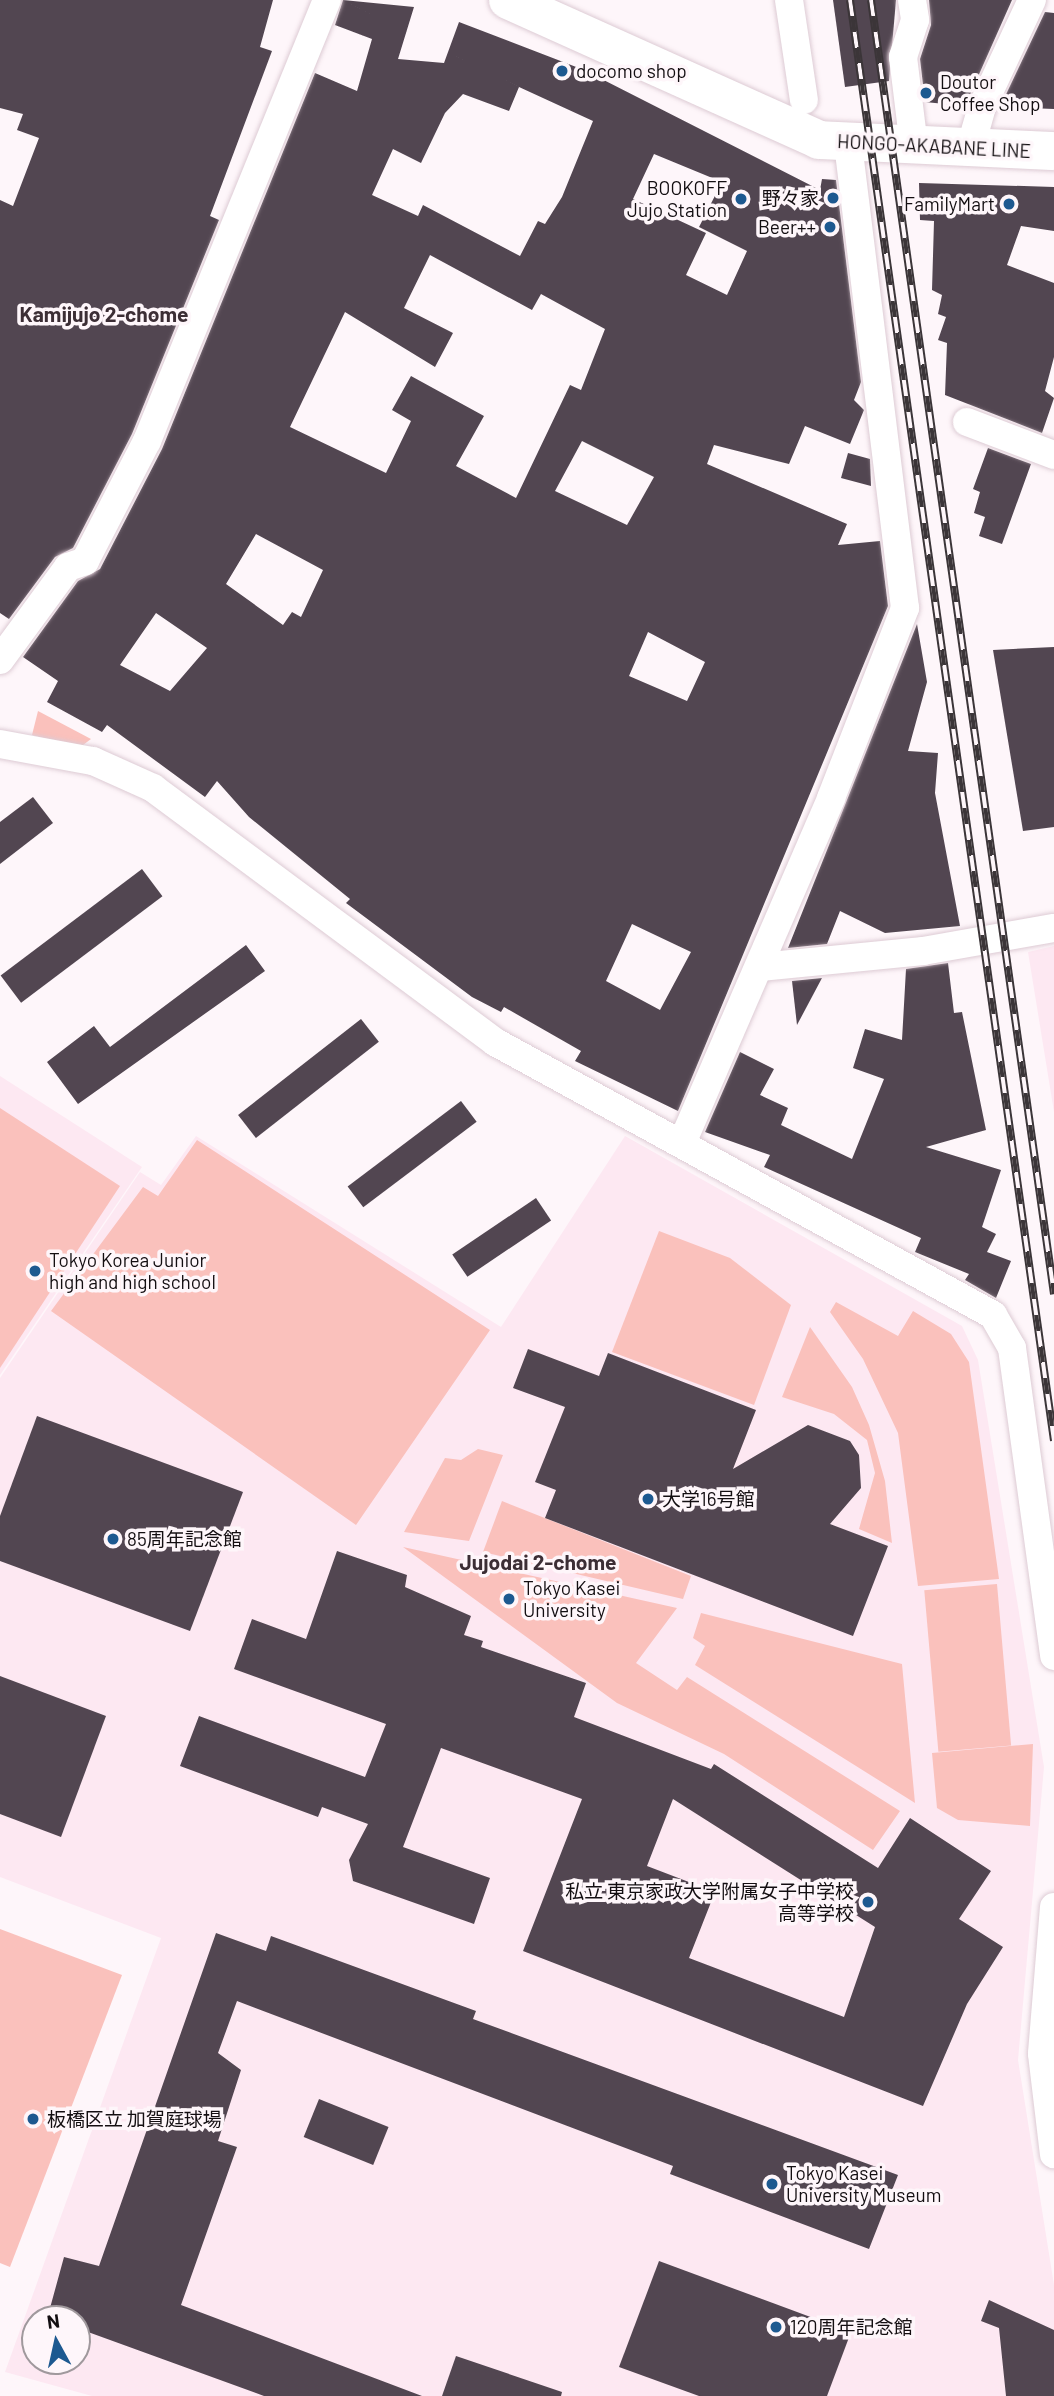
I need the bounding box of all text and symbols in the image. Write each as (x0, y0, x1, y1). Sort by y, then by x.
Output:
place label: docomo shop (576, 60, 687, 82)
marker: docomo shop (554, 63, 570, 79)
place label: Doutor Coffee Shop (940, 71, 1040, 115)
marker: Doutor Coffee Shop (918, 85, 934, 101)
street label: HONGO-AKABANE LINE (837, 130, 1031, 162)
place label: BOOKOFF Jujo Station (627, 177, 727, 221)
place label: 野々家 (762, 187, 819, 209)
marker: 野々家 (825, 190, 841, 206)
marker: BOOKOFF Jujo Station (733, 191, 749, 207)
place label: FamilyMart (904, 193, 995, 215)
marker: FamilyMart (1001, 196, 1017, 212)
place label: Beer++ (758, 216, 816, 238)
marker: Beer++ (822, 219, 838, 235)
district label: Kamijujo 2-chome (20, 301, 188, 327)
place label: Tokyo Korea Junior high and high school (49, 1249, 216, 1293)
marker: Tokyo Korea Junior high and high school (27, 1263, 43, 1279)
place label: 大学16号館 (662, 1488, 754, 1510)
marker: 大学16号館 (640, 1491, 656, 1507)
place label: 85周年記念館 (127, 1528, 242, 1550)
marker: 85周年記念館 (105, 1531, 121, 1547)
district label: Jujodai 2-chome (460, 1549, 616, 1575)
place label: Tokyo Kasei University (523, 1577, 620, 1621)
marker: Tokyo Kasei University (501, 1591, 517, 1607)
place label: 私立 東京家政大学附属女子中学校 高等学校 (565, 1880, 854, 1924)
marker: 私立 東京家政大学附属女子中学校 高等学校 (860, 1894, 876, 1910)
place label: 板橋区立 加賀庭球場 (47, 2108, 222, 2130)
marker: 板橋区立 加賀庭球場 (25, 2111, 41, 2127)
place label: Tokyo Kasei University Museum (786, 2162, 941, 2206)
marker: Tokyo Kasei University Museum (764, 2176, 780, 2192)
north arrow (21, 2305, 91, 2375)
text: N (45, 2308, 61, 2333)
place label: 120周年記念館 (790, 2316, 913, 2338)
marker: 120周年記念館 (768, 2319, 784, 2335)

